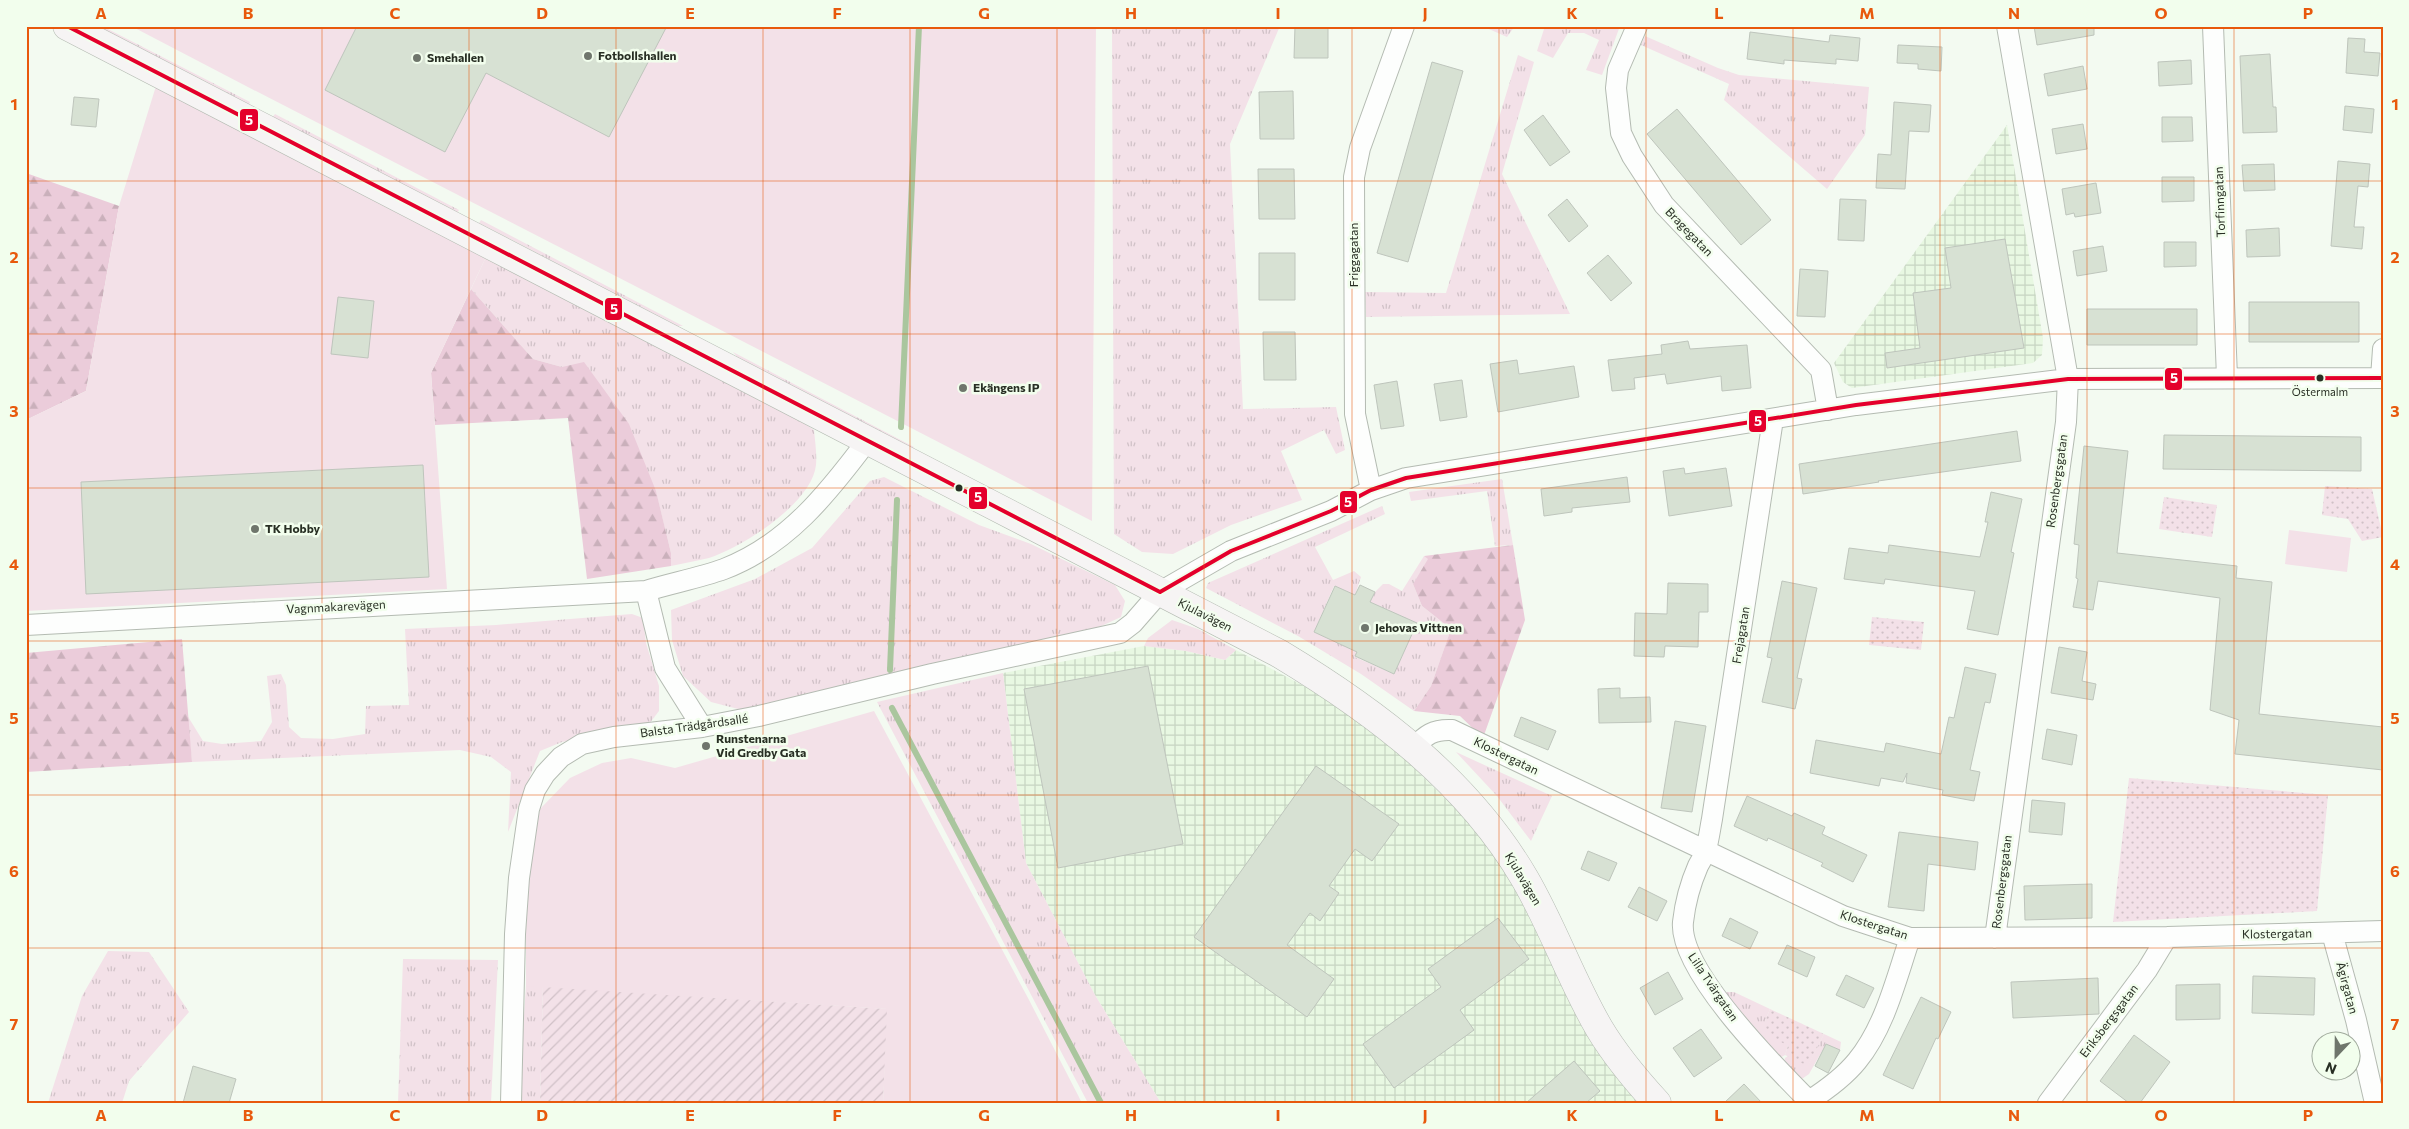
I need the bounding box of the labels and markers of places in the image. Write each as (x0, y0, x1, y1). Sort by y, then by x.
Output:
place label: Fotbollshallen (598, 48, 677, 62)
place label: Smehallen (427, 50, 484, 64)
marker: Fotbollshallen (582, 50, 594, 62)
marker: Smehallen (411, 52, 423, 64)
marker: Östermalm (2315, 373, 2325, 383)
place label: Ekängens IP (973, 380, 1040, 394)
marker: Ekängens IP (957, 382, 969, 394)
place label: Östermalm (2292, 384, 2348, 398)
unlabelled marker (954, 483, 964, 493)
place label: TK Hobby (265, 521, 321, 535)
marker: TK Hobby (249, 523, 261, 535)
place label: Jehovas Vittnen (1375, 620, 1462, 635)
marker: Jehovas Vittnen (1359, 622, 1371, 634)
place label: Runstenarna Vid Gredby Gata (716, 731, 806, 759)
marker: Runstenarna Vid Gredby Gata (700, 740, 712, 752)

